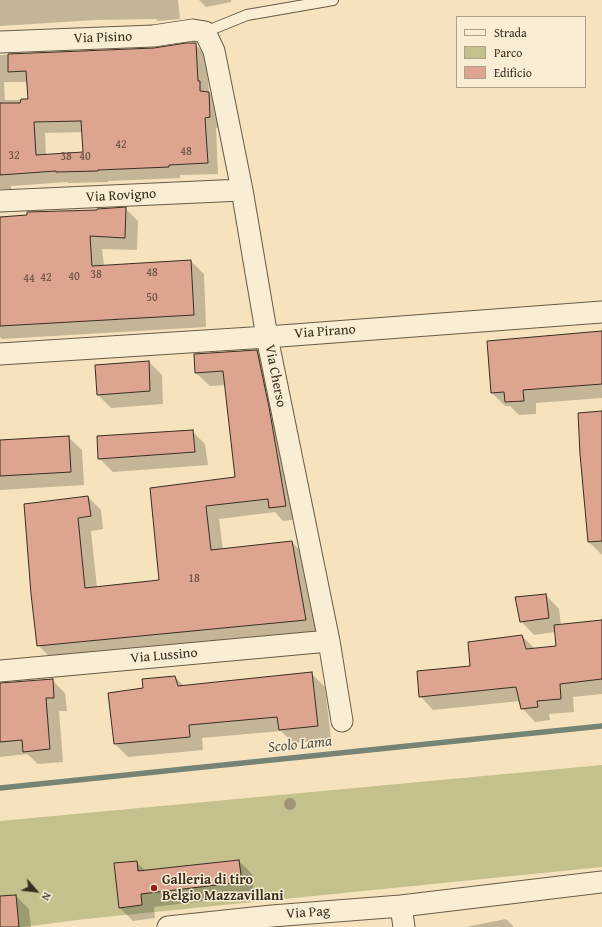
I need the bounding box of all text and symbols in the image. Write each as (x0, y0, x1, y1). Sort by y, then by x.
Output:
legend (456, 16, 586, 88)
text: Strada (494, 24, 527, 41)
street label: Via Pisino (73, 29, 133, 47)
text: Parco (494, 44, 522, 61)
text: Edificio (494, 64, 532, 81)
house number: 42 (115, 138, 127, 152)
house number: 48 (180, 145, 192, 159)
house number: 32 (8, 149, 20, 163)
house number: 38 (60, 150, 72, 164)
house number: 40 (79, 150, 91, 164)
street label: Via Rovigno (85, 186, 157, 206)
house number: 48 (146, 266, 158, 280)
house number: 38 (90, 268, 102, 282)
house number: 40 (68, 270, 80, 284)
house number: 42 (40, 271, 52, 285)
house number: 44 (23, 272, 35, 286)
house number: 50 (146, 291, 158, 305)
street label: Via Pirano (294, 321, 356, 343)
street label: Via Cherso (261, 343, 289, 409)
house number: 18 (188, 572, 200, 586)
street label: Via Lussino (130, 645, 198, 667)
water label: Scolo Lama (267, 733, 333, 757)
north arrow (16, 871, 56, 911)
place label: Galleria di tiro Belgio Mazzavillani (162, 872, 284, 904)
marker: Galleria di tiro Belgio Mazzavillani (149, 883, 159, 893)
text: N (38, 890, 55, 904)
street label: Via Pag (286, 903, 330, 923)

